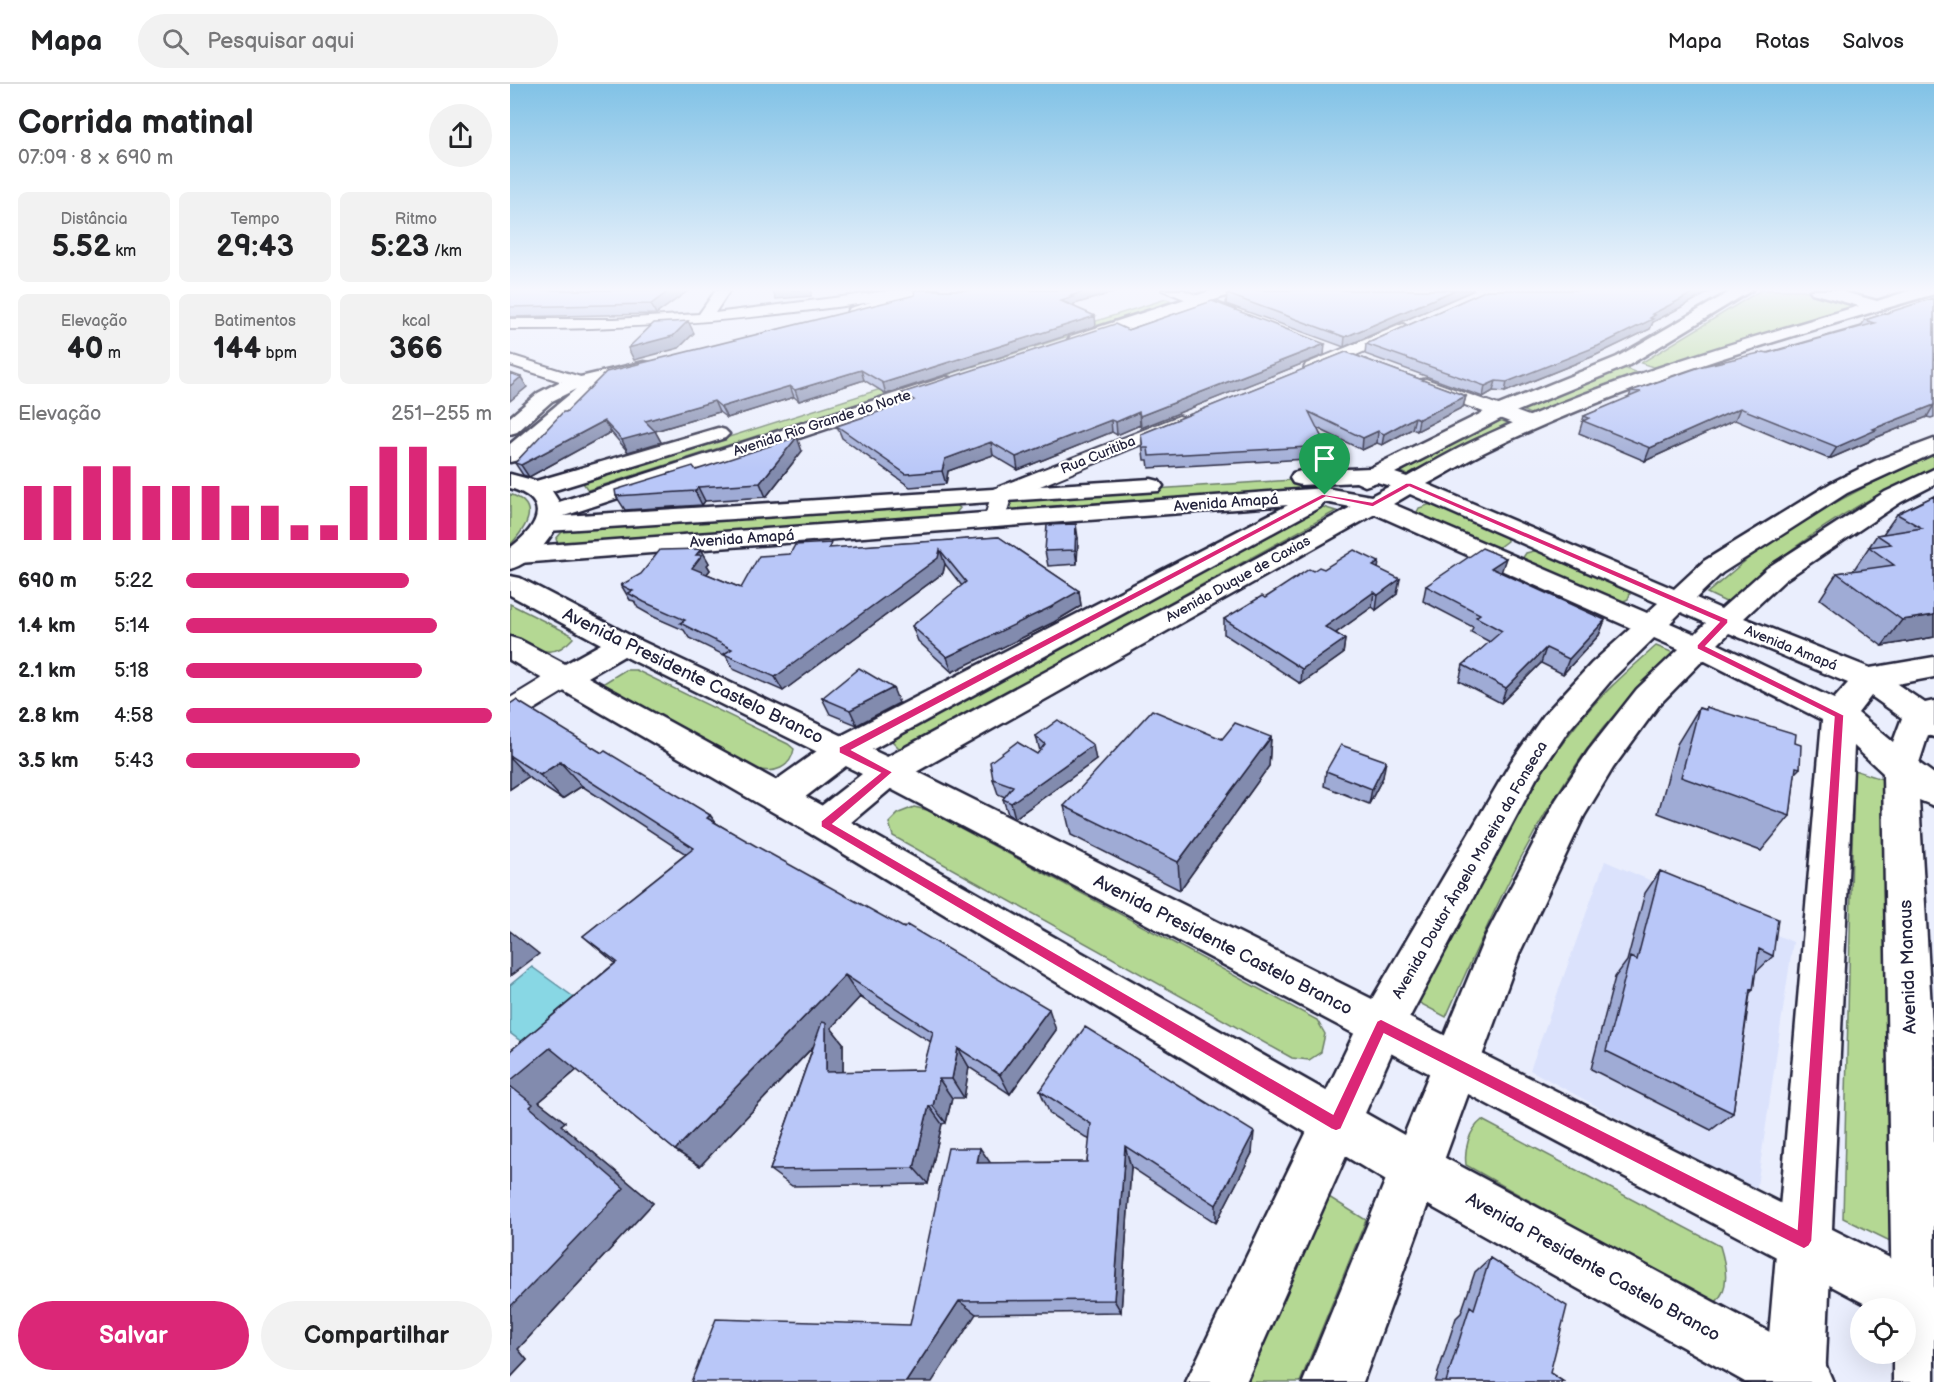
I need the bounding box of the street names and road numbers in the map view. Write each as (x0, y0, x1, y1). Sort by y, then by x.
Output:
street label: Avenida Rio Grande do Norte (731, 386, 913, 460)
street label: Rua Curitiba (1058, 432, 1138, 478)
street label: Avenida Amapá (1173, 490, 1279, 516)
street label: Avenida Amapá (689, 526, 795, 552)
street label: Avenida Duque de Caxias (1163, 532, 1313, 626)
street label: Avenida Presidente Castelo Branco (559, 604, 827, 748)
street label: Avenida Amapá (1742, 622, 1840, 674)
street label: Avenida Doutor Ângelo Moreira da Fonseca (1388, 738, 1552, 1002)
street label: Avenida Presidente Castelo Branco (1090, 870, 1356, 1020)
street label: Avenida Manaus (1895, 899, 1921, 1035)
street label: Avenida Presidente Castelo Branco (1462, 1188, 1724, 1346)

